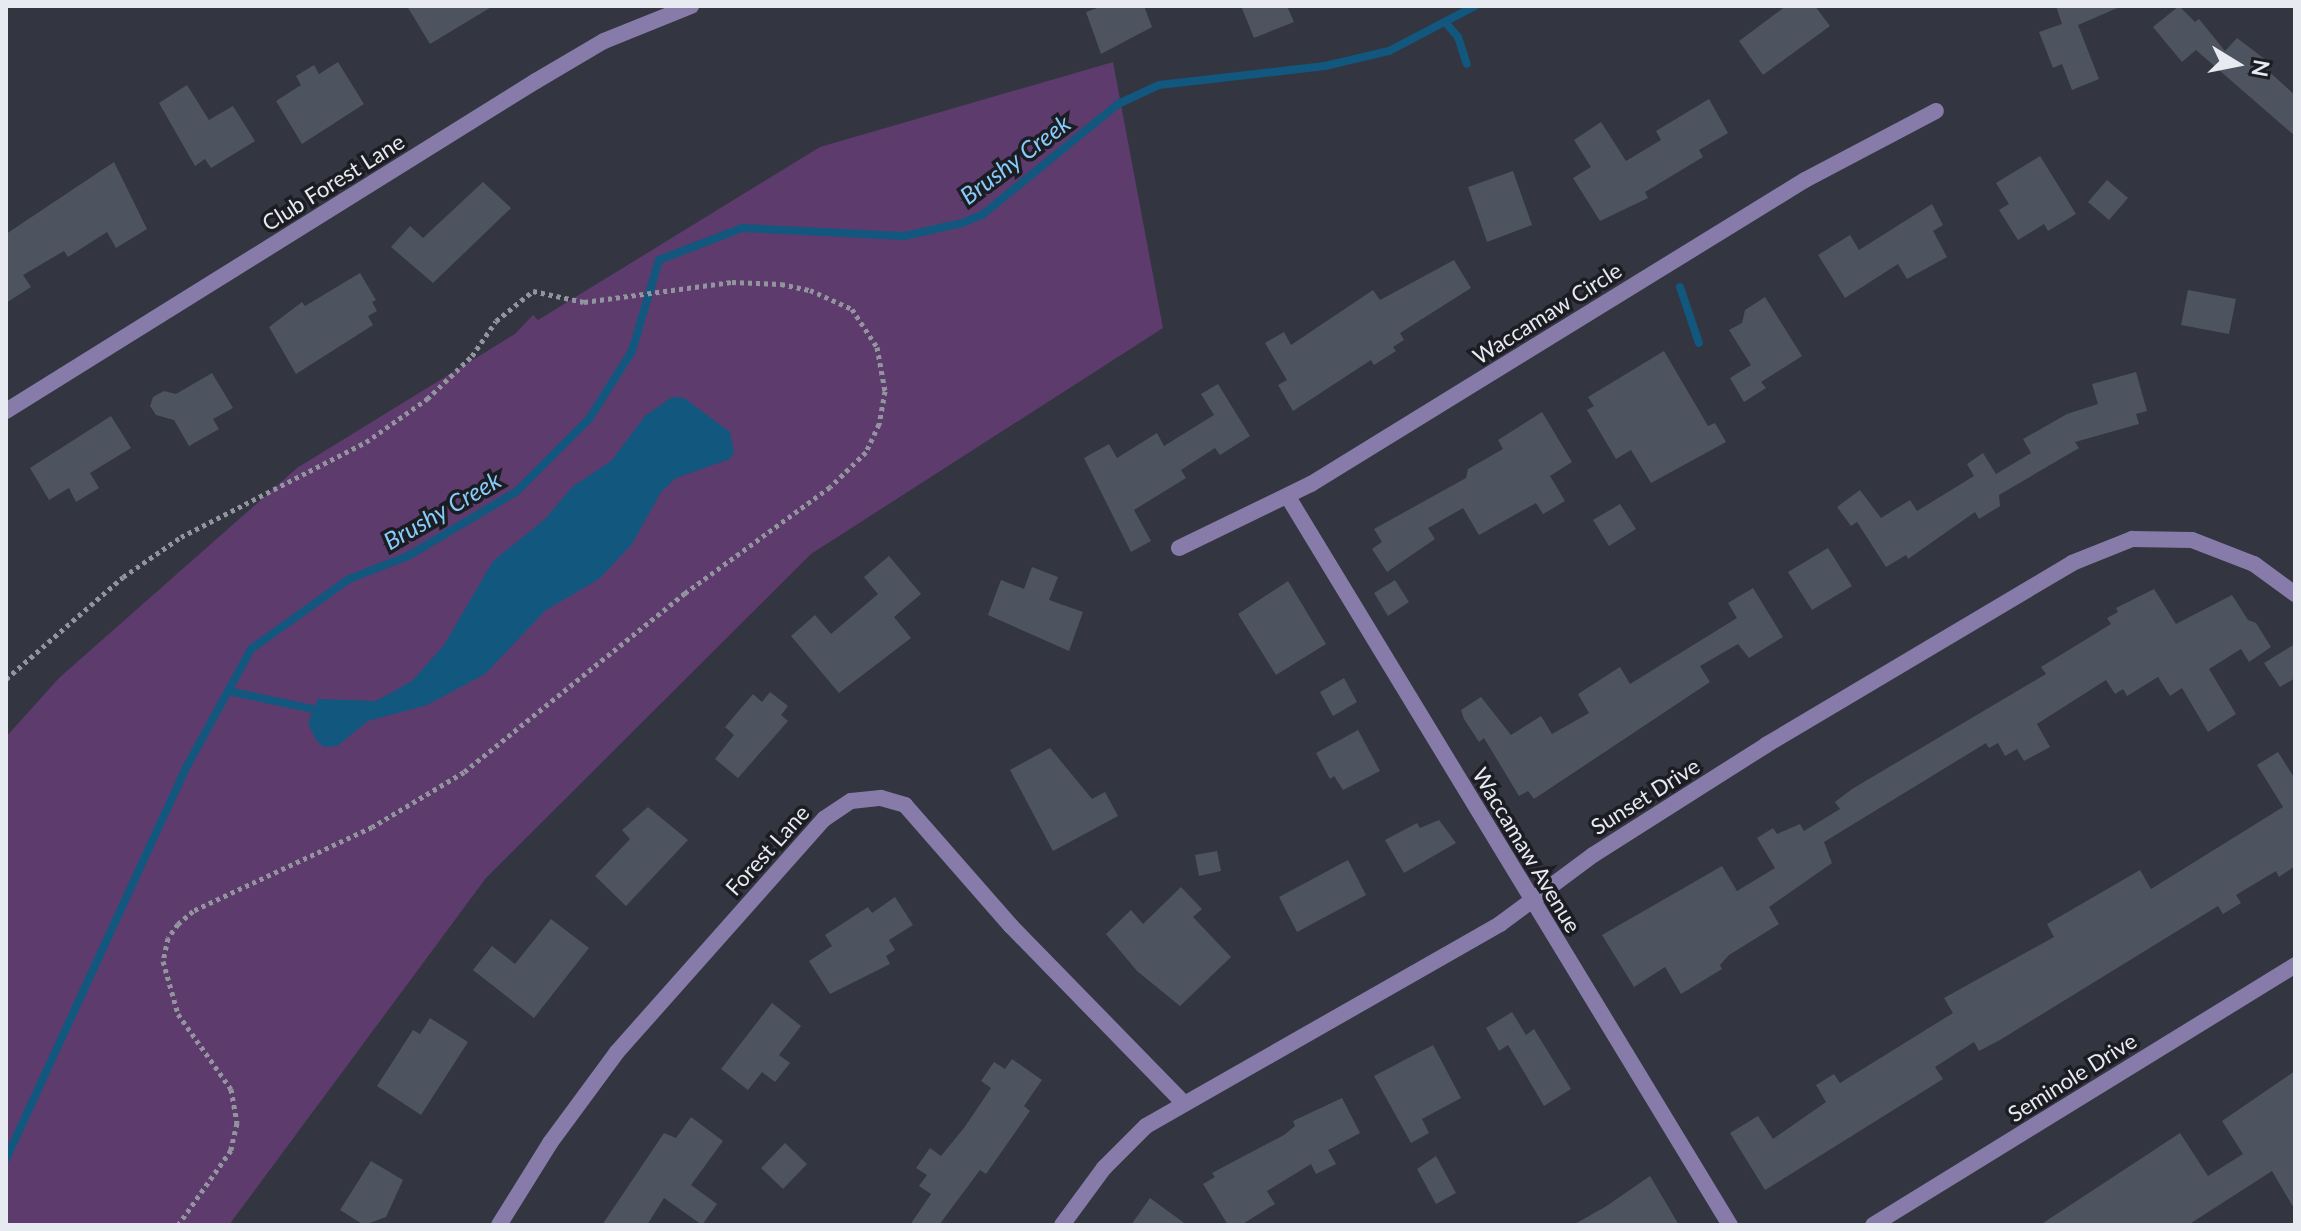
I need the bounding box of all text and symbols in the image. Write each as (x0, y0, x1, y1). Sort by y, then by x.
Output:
north arrow (2197, 24, 2277, 104)
text: N (2246, 58, 2276, 79)
water label: Brushy Creek (954, 108, 1076, 210)
street label: Club Forest Lane (257, 128, 409, 236)
street label: Waccamaw Circle (1468, 257, 1626, 369)
water label: Brushy Creek (378, 465, 506, 555)
street label: Sunset Drive (1586, 752, 1704, 840)
street label: Waccamaw Avenue (1467, 762, 1587, 938)
street label: Forest Lane (720, 799, 814, 901)
street label: Seminole Drive (2003, 1027, 2141, 1127)

